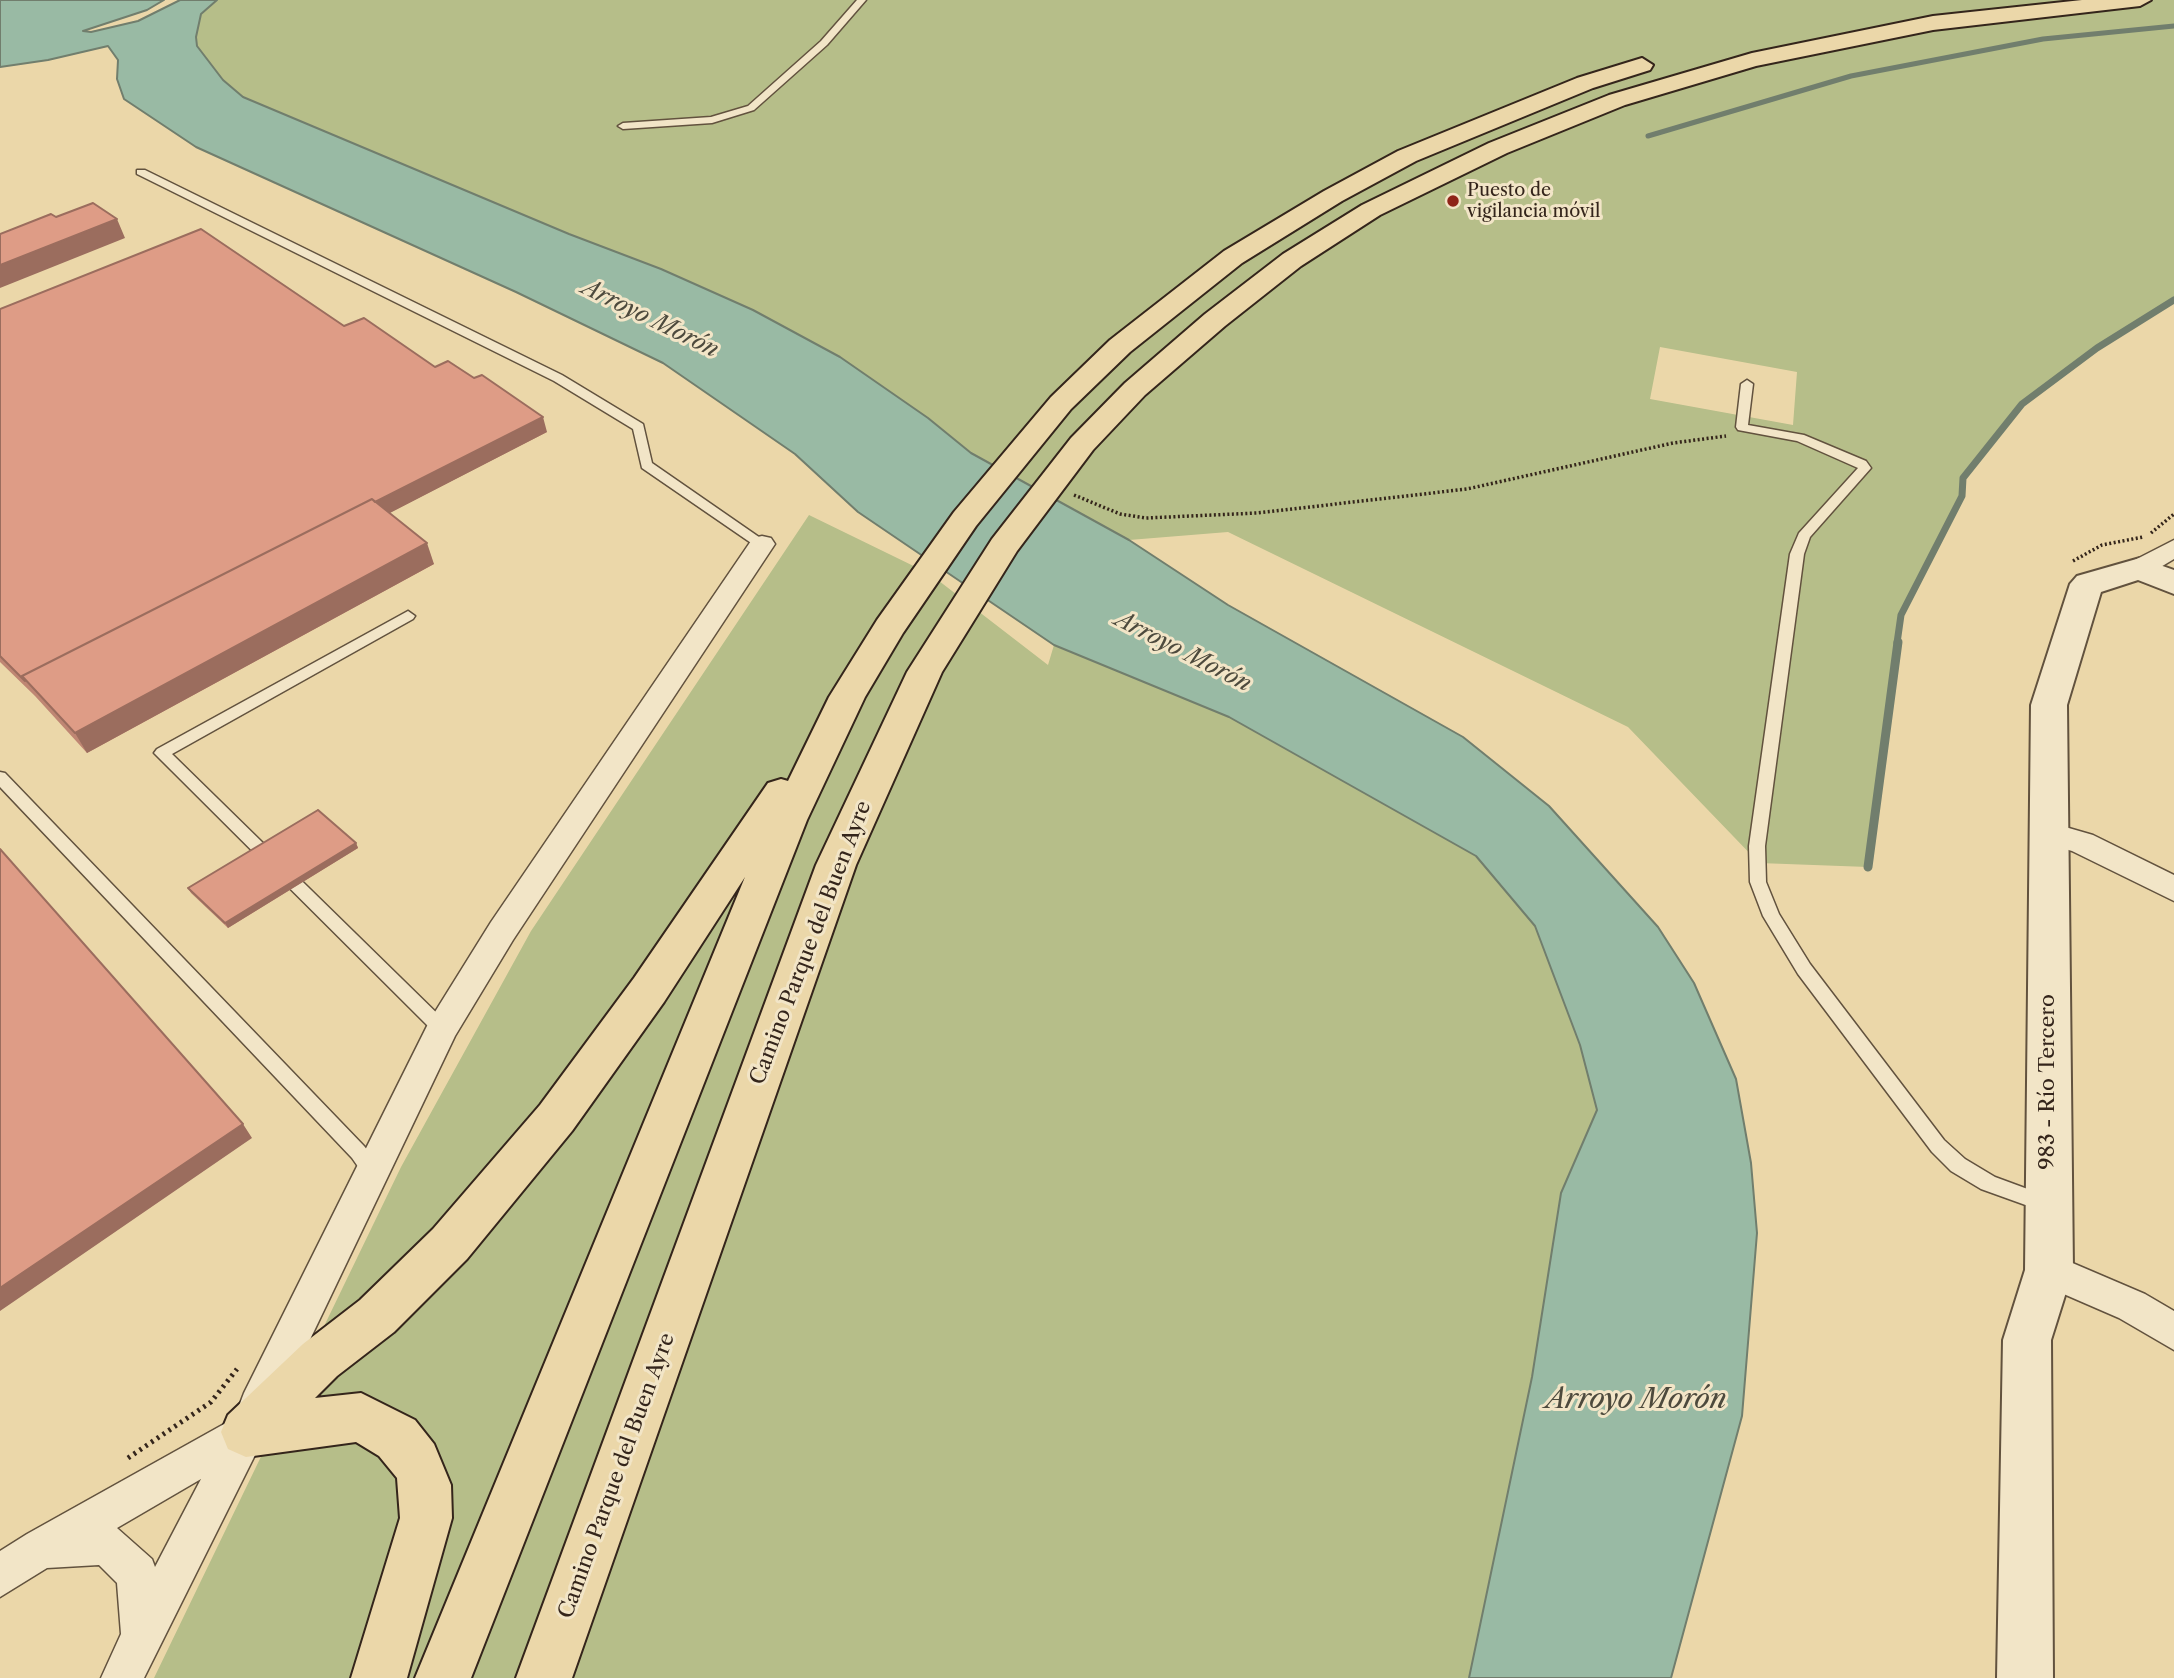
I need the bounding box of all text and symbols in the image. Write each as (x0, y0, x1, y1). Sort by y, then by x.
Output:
place label: Puesto de vigilancia móvil (1467, 180, 1600, 222)
marker: Puesto de vigilancia móvil (1445, 193, 1461, 209)
water label: Arroyo Morón (577, 274, 723, 364)
water label: Arroyo Morón (1110, 606, 1256, 698)
street label: Camino Parque del Buen Ayre (745, 798, 877, 1088)
street label: 983 - Río Tercero (2035, 994, 2061, 1170)
street label: Camino Parque del Buen Ayre (554, 1330, 680, 1622)
water label: Arroyo Morón (1545, 1383, 1727, 1417)

